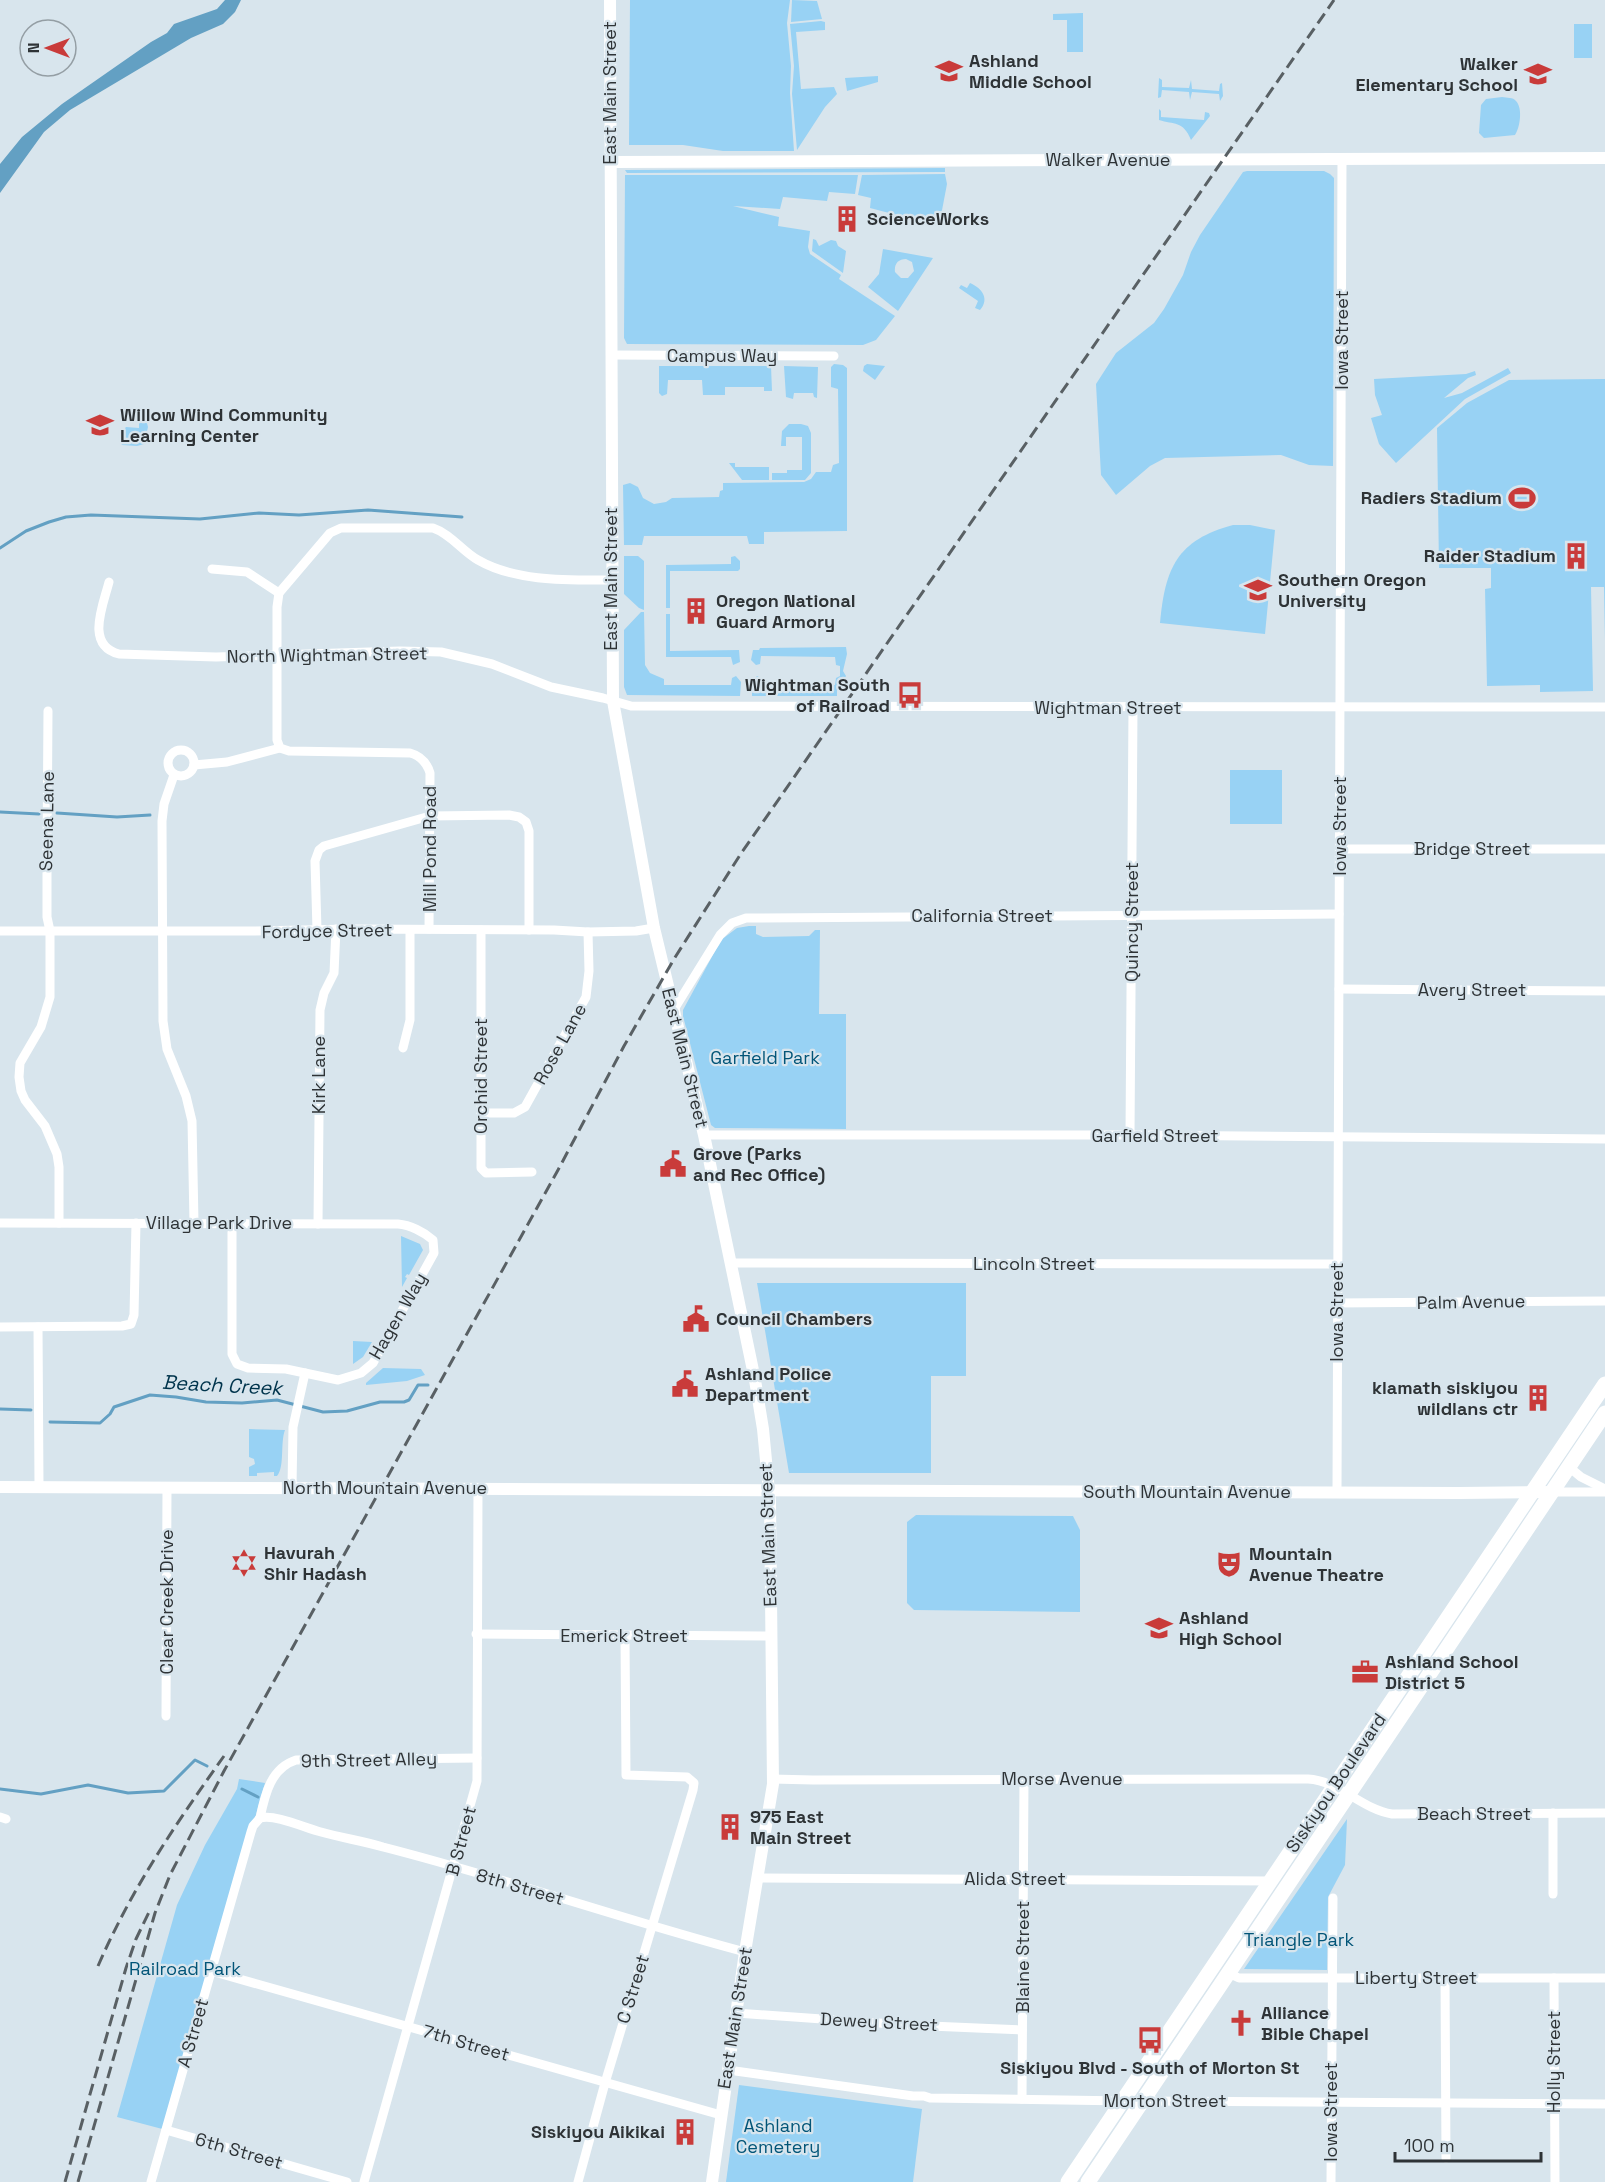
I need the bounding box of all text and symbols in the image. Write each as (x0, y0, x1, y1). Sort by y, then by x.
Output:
north arrow (18, 18, 78, 78)
street label: East Main Street (598, 21, 621, 165)
text: N (23, 43, 44, 53)
place label: Ashland Middle School (969, 49, 1092, 93)
place label: Walker Elementary School (1355, 52, 1518, 96)
school or university icon: Ashland Middle School (934, 56, 964, 86)
school or university icon: Walker Elementary School (1523, 59, 1553, 89)
street label: Walker Avenue (1046, 148, 1170, 171)
building icon: ScienceWorks (832, 204, 862, 234)
place label: ScienceWorks (867, 207, 989, 230)
street label: Iowa Street (1330, 290, 1353, 390)
street label: Campus Way (667, 344, 777, 367)
place label: Willow Wind Community Learning Center (120, 403, 328, 447)
school or university icon: Willow Wind Community Learning Center (85, 410, 115, 440)
sports icon: Radiers Stadium (1507, 483, 1537, 513)
place label: Radiers Stadium (1361, 486, 1502, 509)
street label: East Main Street (599, 507, 622, 651)
building icon: Raider Stadium (1561, 541, 1591, 571)
place label: Raider Stadium (1424, 544, 1556, 567)
place label: Southern Oregon University (1278, 568, 1426, 612)
school or university icon: Southern Oregon University (1243, 575, 1273, 605)
place label: Oregon National Guard Armory (716, 589, 856, 633)
building icon: Oregon National Guard Armory (681, 596, 711, 626)
street label: North Wightman Street (226, 641, 428, 668)
place label: Wightman South of Railroad (745, 673, 890, 717)
bus stop icon: Wightman South of Railroad (895, 680, 925, 710)
street label: Wightman Street (1034, 696, 1182, 719)
street label: Seena Lane (34, 771, 59, 871)
street label: Iowa Street (1328, 776, 1351, 876)
street label: Mill Pond Road (418, 786, 441, 912)
street label: Bridge Street (1414, 837, 1530, 860)
street label: Quincy Street (1120, 862, 1143, 982)
street label: California Street (911, 904, 1053, 927)
street label: Fordyce Street (261, 918, 393, 943)
street label: Avery Street (1418, 978, 1526, 1001)
street label: East Main Street (657, 985, 714, 1130)
street label: Rose Lane (528, 999, 591, 1088)
street label: Orchid Street (469, 1018, 492, 1134)
street label: Kirk Lane (307, 1036, 330, 1114)
park label: Garfield Park (710, 1046, 820, 1069)
street label: Garfield Street (1091, 1124, 1219, 1147)
place label: Grove (Parks and Rec Office) (693, 1142, 825, 1186)
public building icon: Grove (Parks and Rec Office) (658, 1149, 688, 1179)
street label: Village Park Drive (146, 1211, 292, 1234)
street label: Lincoln Street (973, 1252, 1095, 1275)
street label: Iowa Street (1325, 1262, 1348, 1362)
street label: Hagen Way (364, 1268, 432, 1363)
street label: Palm Avenue (1416, 1289, 1526, 1314)
public building icon: Council Chambers (681, 1304, 711, 1334)
place label: Council Chambers (716, 1307, 872, 1330)
place label: Ashland Police Department (705, 1362, 831, 1406)
water label: Beach Creek (161, 1369, 285, 1401)
public building icon: Ashland Police Department (670, 1369, 700, 1399)
place label: klamath siskiyou wildlans ctr (1372, 1376, 1518, 1420)
building icon: klamath siskiyou wildlans ctr (1523, 1383, 1553, 1413)
street label: East Main Street (754, 1463, 781, 1607)
street label: North Mountain Avenue (283, 1476, 487, 1499)
street label: South Mountain Avenue (1083, 1480, 1291, 1503)
street label: Clear Creek Drive (155, 1529, 178, 1675)
place label: Havurah Shir Hadash (264, 1541, 367, 1585)
place label: Mountain Avenue Theatre (1249, 1542, 1384, 1586)
synagogue icon: Havurah Shir Hadash (229, 1548, 259, 1578)
theatre icon: Mountain Avenue Theatre (1214, 1549, 1244, 1579)
place label: Ashland High School (1179, 1606, 1282, 1650)
school or university icon: Ashland High School (1144, 1613, 1174, 1643)
street label: Emerick Street (560, 1624, 688, 1647)
place label: Ashland School District 5 (1385, 1650, 1519, 1694)
office icon: Ashland School District 5 (1350, 1657, 1380, 1687)
street label: Siskiyou Boulevard (1280, 1709, 1391, 1857)
street label: 9th Street Alley (301, 1747, 437, 1772)
street label: Morse Avenue (1001, 1767, 1123, 1790)
street label: Beach Street (1417, 1802, 1531, 1825)
street label: B Street (440, 1803, 481, 1878)
place label: 975 East Main Street (750, 1805, 851, 1849)
building icon: 975 East Main Street (715, 1812, 745, 1842)
street label: 8th Street (474, 1863, 567, 1910)
street label: Alida Street (964, 1867, 1066, 1890)
street label: Blaine Street (1011, 1901, 1034, 2013)
park label: Triangle Park (1244, 1928, 1355, 1951)
street label: East Main Street (712, 1945, 757, 2091)
street label: C Street (611, 1951, 654, 2026)
park label: Railroad Park (129, 1957, 241, 1980)
street label: Liberty Street (1355, 1966, 1477, 1989)
street label: A Street (172, 1996, 213, 2070)
place label: Alliance Bible Chapel (1261, 2001, 1369, 2045)
street label: Dewey Street (820, 2007, 939, 2036)
church icon: Alliance Bible Chapel (1226, 2008, 1256, 2038)
street label: Holly Street (1542, 2011, 1565, 2113)
street label: 7th Street (420, 2019, 512, 2066)
bus stop icon: Siskiyou Blvd - South of Morton St (1135, 2025, 1165, 2055)
place label: Siskiyou Blvd - South of Morton St (1000, 2056, 1300, 2079)
street label: Iowa Street (1319, 2062, 1342, 2162)
street label: Morton Street (1103, 2089, 1227, 2112)
park label: Ashland Cemetery (736, 2114, 820, 2158)
building icon: Siskiyou Aikikai (670, 2117, 700, 2147)
place label: Siskiyou Aikikai (531, 2120, 665, 2143)
scale bar (1395, 2125, 1540, 2163)
street label: 6th Street (193, 2127, 286, 2174)
text: 100 m (1404, 2134, 1455, 2157)

